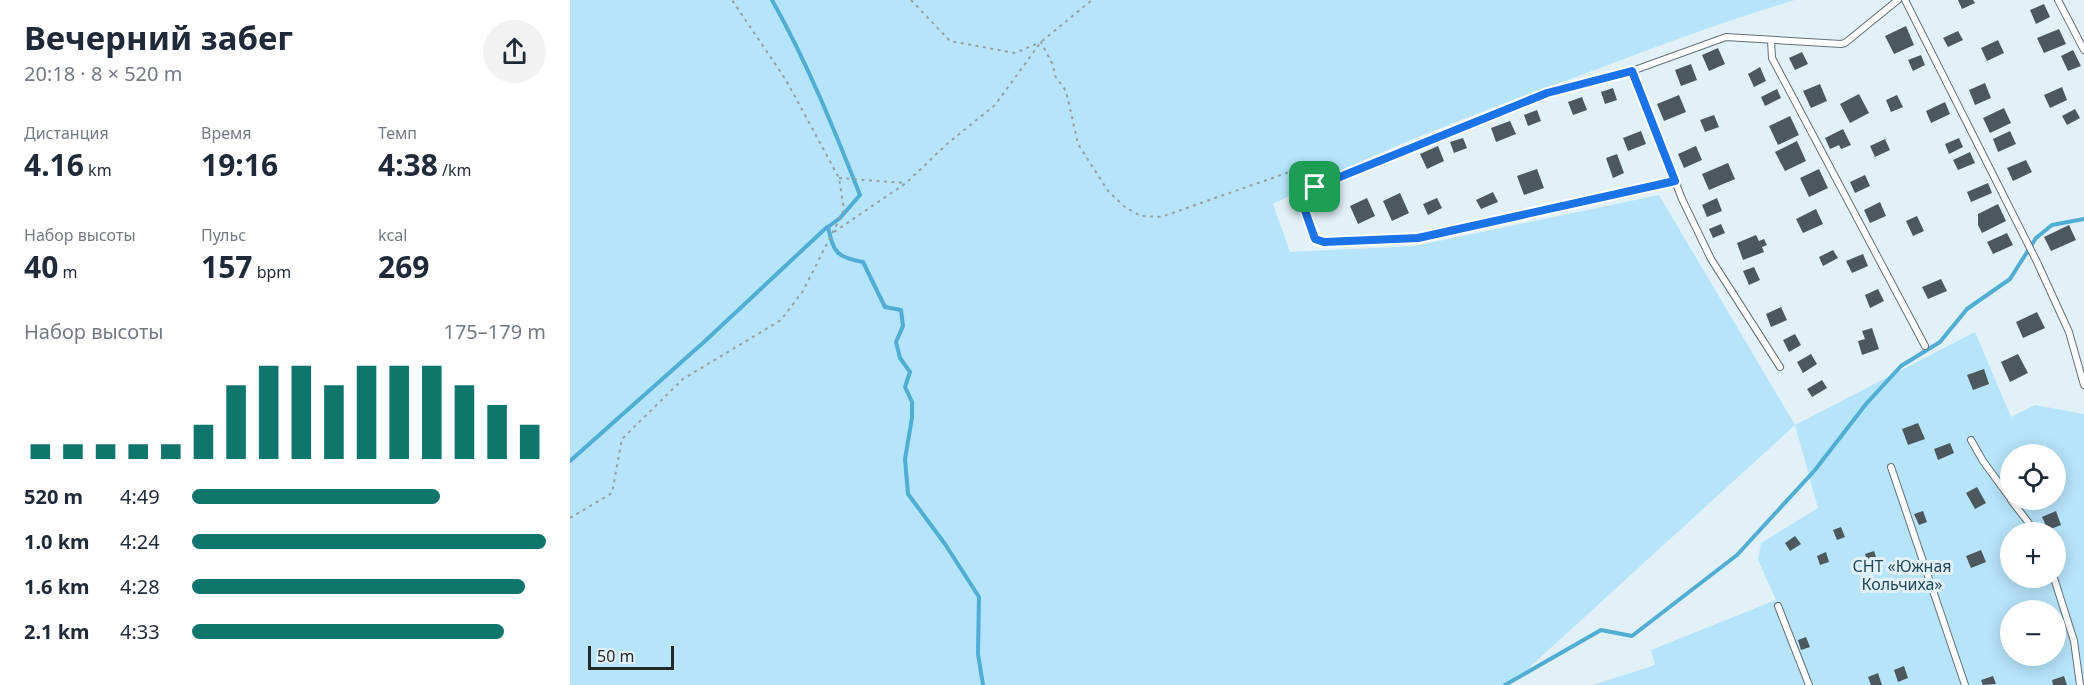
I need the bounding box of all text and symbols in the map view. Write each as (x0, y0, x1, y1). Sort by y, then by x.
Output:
text: Вечерний забег (24, 15, 293, 60)
button: share (483, 20, 546, 83)
text: 20:18 · 8 × 520 m (24, 60, 182, 87)
text: Дистанция (24, 122, 109, 144)
text: Время (201, 122, 251, 144)
text: Темп (378, 122, 417, 144)
text: 4.16 (24, 144, 84, 185)
text: 19:16 (201, 144, 278, 185)
text: 4:38 (378, 144, 438, 185)
text: km (84, 159, 112, 181)
text: /km (438, 159, 472, 181)
pin (1289, 161, 1340, 212)
icon: arrive (1298, 170, 1331, 203)
text: Набор высоты (24, 224, 136, 246)
text: Пульс (201, 224, 246, 246)
text: kcal (378, 224, 407, 246)
text: 40 (24, 246, 58, 287)
text: 157 (201, 246, 252, 287)
text: 269 (378, 246, 429, 287)
text: m (58, 261, 77, 283)
text: bpm (252, 261, 291, 283)
text: Набор высоты (24, 318, 163, 345)
text: 175–179 m (443, 318, 546, 345)
map controls (2000, 444, 2066, 666)
button: locate (2000, 444, 2066, 510)
text: 520 m (24, 483, 83, 510)
text: 4:49 (120, 483, 160, 510)
button: + (2000, 522, 2066, 588)
text: 1.0 km (24, 528, 90, 555)
text: 4:24 (120, 528, 160, 555)
park label: СНТ «Южная Кольчиха» (1852, 555, 1952, 595)
text: 1.6 km (24, 573, 90, 600)
text: 4:28 (120, 573, 160, 600)
button: − (2000, 600, 2066, 666)
text: 2.1 km (24, 618, 90, 645)
text: 4:33 (120, 618, 160, 645)
scale bar (588, 643, 674, 670)
text: 50 m (597, 645, 634, 667)

